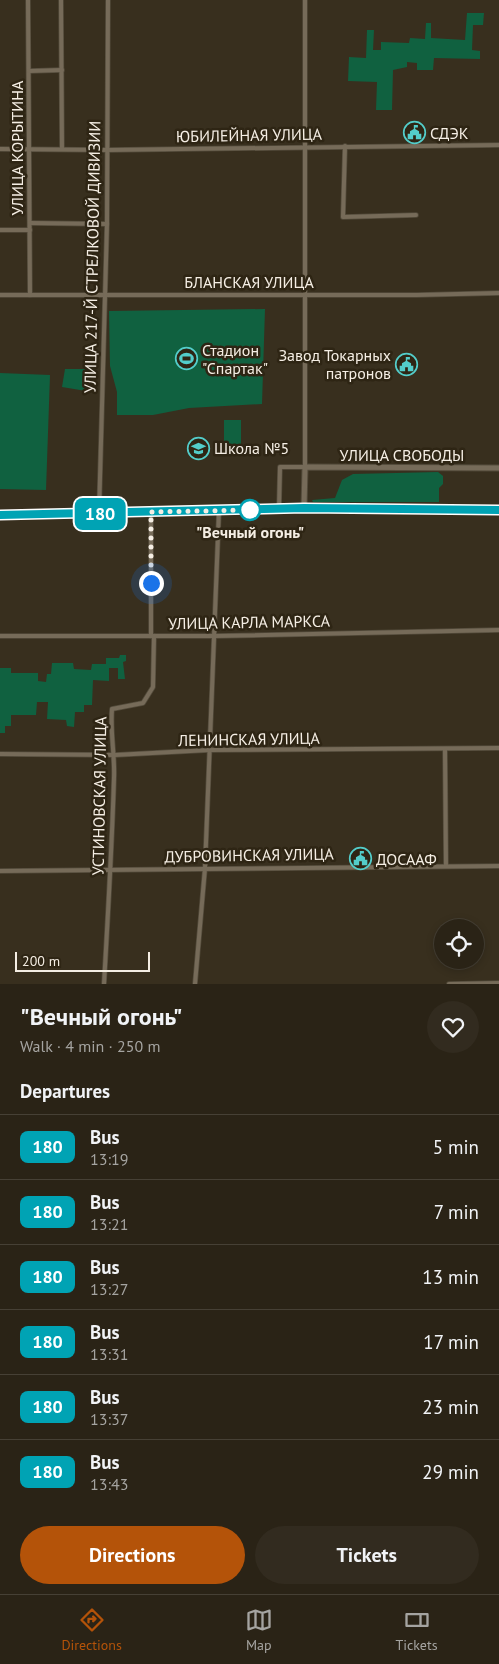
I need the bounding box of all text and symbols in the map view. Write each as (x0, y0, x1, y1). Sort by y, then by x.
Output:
street label: УЛИЦА КОРЫТИНА (7, 80, 27, 215)
street label: УЛИЦА 217-Й СТРЕЛКОВОЙ ДИВИЗИИ (80, 121, 104, 393)
public building icon: СДЭК (402, 121, 426, 145)
place label: СДЭК (430, 123, 469, 143)
street label: ЮБИЛЕЙНАЯ УЛИЦА (176, 124, 323, 146)
street label: БЛАНСКАЯ УЛИЦА (184, 272, 314, 292)
place label: Стадион "Спартак" (202, 340, 268, 378)
place label: Завод Токарных патронов (278, 345, 391, 383)
sports icon: Стадион "Спартак" (174, 347, 198, 371)
public building icon: Завод Токарных патронов (395, 352, 419, 376)
school or university icon: Школа №5 (186, 436, 210, 460)
place label: Школа №5 (214, 438, 289, 458)
street label: УЛИЦА СВОБОДЫ (340, 445, 464, 465)
line badge: 180 (71, 498, 129, 530)
marker: "Вечный огонь" (239, 499, 261, 521)
text: 180 (85, 502, 115, 525)
place label: "Вечный огонь" (196, 522, 304, 542)
your location (139, 571, 164, 596)
street label: УЛИЦА КАРЛА МАРКСА (168, 611, 331, 633)
street label: УСТИНОВСКАЯ УЛИЦА (88, 716, 110, 876)
street label: ЛЕНИНСКАЯ УЛИЦА (177, 728, 321, 750)
street label: ДУБРОВИНСКАЯ УЛИЦА (164, 844, 334, 866)
public building icon: ДОСААФ (348, 847, 372, 871)
place label: ДОСААФ (376, 849, 437, 869)
map controls (434, 919, 484, 969)
button: locate (434, 919, 484, 969)
scale bar (15, 949, 150, 972)
text: 200 m (22, 952, 60, 970)
text: "Вечный огонь" (20, 1001, 182, 1032)
button: heart (427, 1001, 479, 1053)
text: Walk · 4 min · 250 m (20, 1036, 160, 1056)
text: Departures (20, 1079, 110, 1103)
text: Bus (90, 1125, 119, 1149)
text: 180 (32, 1135, 63, 1158)
text: 5 min (433, 1135, 479, 1159)
text: 13:19 (90, 1149, 128, 1169)
text: Bus (90, 1190, 119, 1214)
text: 180 (32, 1200, 63, 1223)
text: 7 min (434, 1200, 479, 1224)
text: 13:21 (90, 1214, 128, 1234)
text: Bus (90, 1255, 119, 1279)
text: 180 (32, 1265, 63, 1288)
text: 13 min (422, 1265, 479, 1289)
text: 13:27 (90, 1279, 128, 1299)
text: Bus (90, 1320, 119, 1344)
text: 180 (32, 1330, 63, 1353)
text: 17 min (423, 1330, 479, 1354)
text: 13:31 (90, 1344, 128, 1364)
text: Bus (90, 1385, 119, 1409)
text: 180 (32, 1395, 63, 1418)
text: 23 min (422, 1395, 479, 1419)
text: 13:37 (90, 1409, 128, 1429)
text: Bus (90, 1450, 119, 1474)
text: 180 (32, 1460, 63, 1483)
text: 29 min (422, 1460, 479, 1484)
text: 13:43 (90, 1474, 128, 1494)
button: Directions (20, 1526, 245, 1584)
button: Tickets (255, 1526, 479, 1584)
tab: Directions (61, 1606, 122, 1654)
tab: Map (245, 1606, 273, 1654)
tab: Tickets (395, 1606, 438, 1654)

